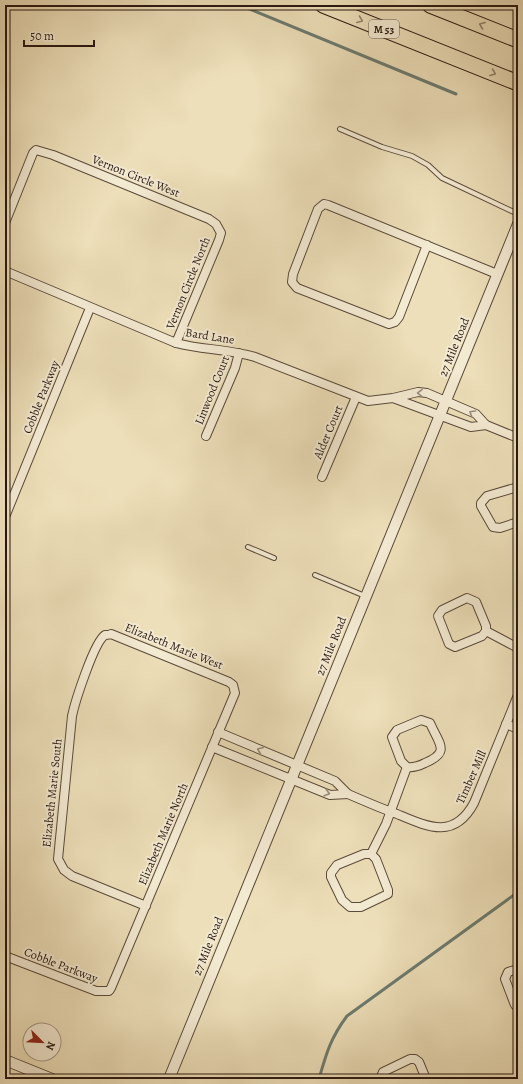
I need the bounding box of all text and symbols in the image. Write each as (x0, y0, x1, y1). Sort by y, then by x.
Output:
one-way arrow (356, 15, 363, 23)
road number: M 53 (369, 20, 399, 38)
scale bar (24, 22, 94, 48)
one-way arrow (478, 22, 485, 30)
text: 50 m (30, 28, 54, 44)
one-way arrow (489, 68, 496, 76)
street label: Vernon Circle West (89, 151, 182, 201)
street label: Vernon Circle North (162, 234, 214, 332)
street label: 27 Mile Road (435, 315, 473, 379)
street label: Bard Lane (184, 324, 236, 348)
street label: Linwood Court (191, 353, 233, 427)
street label: Cobble Parkway (19, 357, 63, 436)
one-way arrow (417, 389, 423, 397)
street label: Alder Court (309, 403, 346, 462)
one-way arrow (469, 410, 476, 417)
street label: 27 Mile Road (312, 614, 350, 678)
street label: Elizabeth Marie West (123, 619, 225, 673)
street label: Elizabeth Marie South (38, 737, 66, 848)
one-way arrow (257, 747, 265, 755)
street label: Timber Mill (452, 748, 490, 806)
street label: Elizabeth Marie North (134, 780, 192, 887)
one-way arrow (323, 788, 330, 797)
street label: 27 Mile Road (189, 914, 227, 978)
street label: Cobble Parkway (22, 944, 101, 987)
north arrow (22, 1022, 62, 1062)
text: N (42, 1039, 59, 1053)

